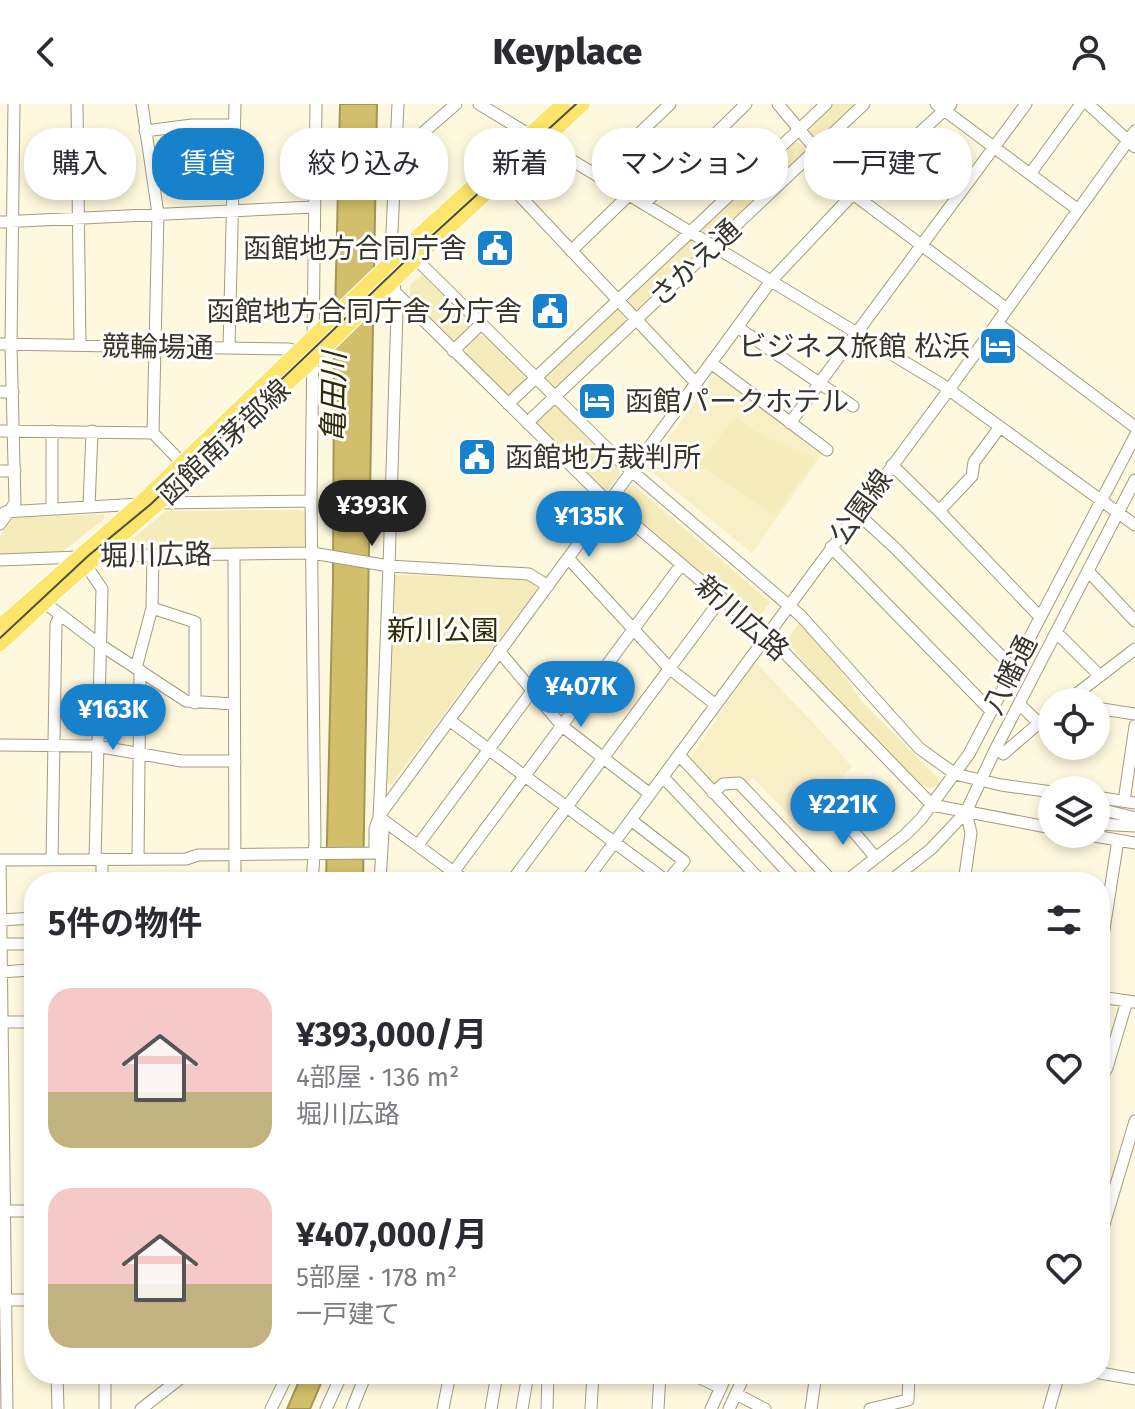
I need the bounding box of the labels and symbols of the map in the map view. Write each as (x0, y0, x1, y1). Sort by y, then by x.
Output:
street label: さかえ通 (643, 213, 747, 313)
public building icon: 函館地方合同庁舎 (474, 227, 516, 269)
place label: 函館地方合同庁舎 (243, 232, 467, 265)
public building icon: 函館地方合同庁舎 分庁舎 (529, 290, 571, 332)
place label: 函館地方合同庁舎 分庁舎 (207, 295, 522, 328)
hotel icon: ビジネス旅館 松浜 (977, 325, 1019, 367)
street label: 競輪場通 (102, 330, 214, 364)
place label: ビジネス旅館 松浜 (739, 330, 970, 363)
water label: 亀田川 (315, 349, 353, 442)
street label: 函館南茅部線 (151, 373, 297, 511)
hotel icon: 函館パークホテル (576, 380, 618, 422)
place label: 函館パークホテル (625, 385, 849, 418)
public building icon: 函館地方裁判所 (456, 436, 498, 478)
place label: 函館地方裁判所 (505, 441, 701, 474)
street label: 公園線 (823, 463, 899, 551)
pin: ¥393K (316, 480, 428, 548)
pin: ¥135K (533, 491, 645, 559)
street label: 堀川広路 (100, 538, 212, 572)
street label: 新川広路 (689, 569, 795, 667)
park label: 新川公園 (387, 614, 499, 647)
street label: 八幡通 (976, 630, 1044, 720)
pin: ¥407K (525, 661, 637, 729)
pin: ¥163K (57, 684, 169, 752)
pin: ¥221K (787, 779, 899, 847)

